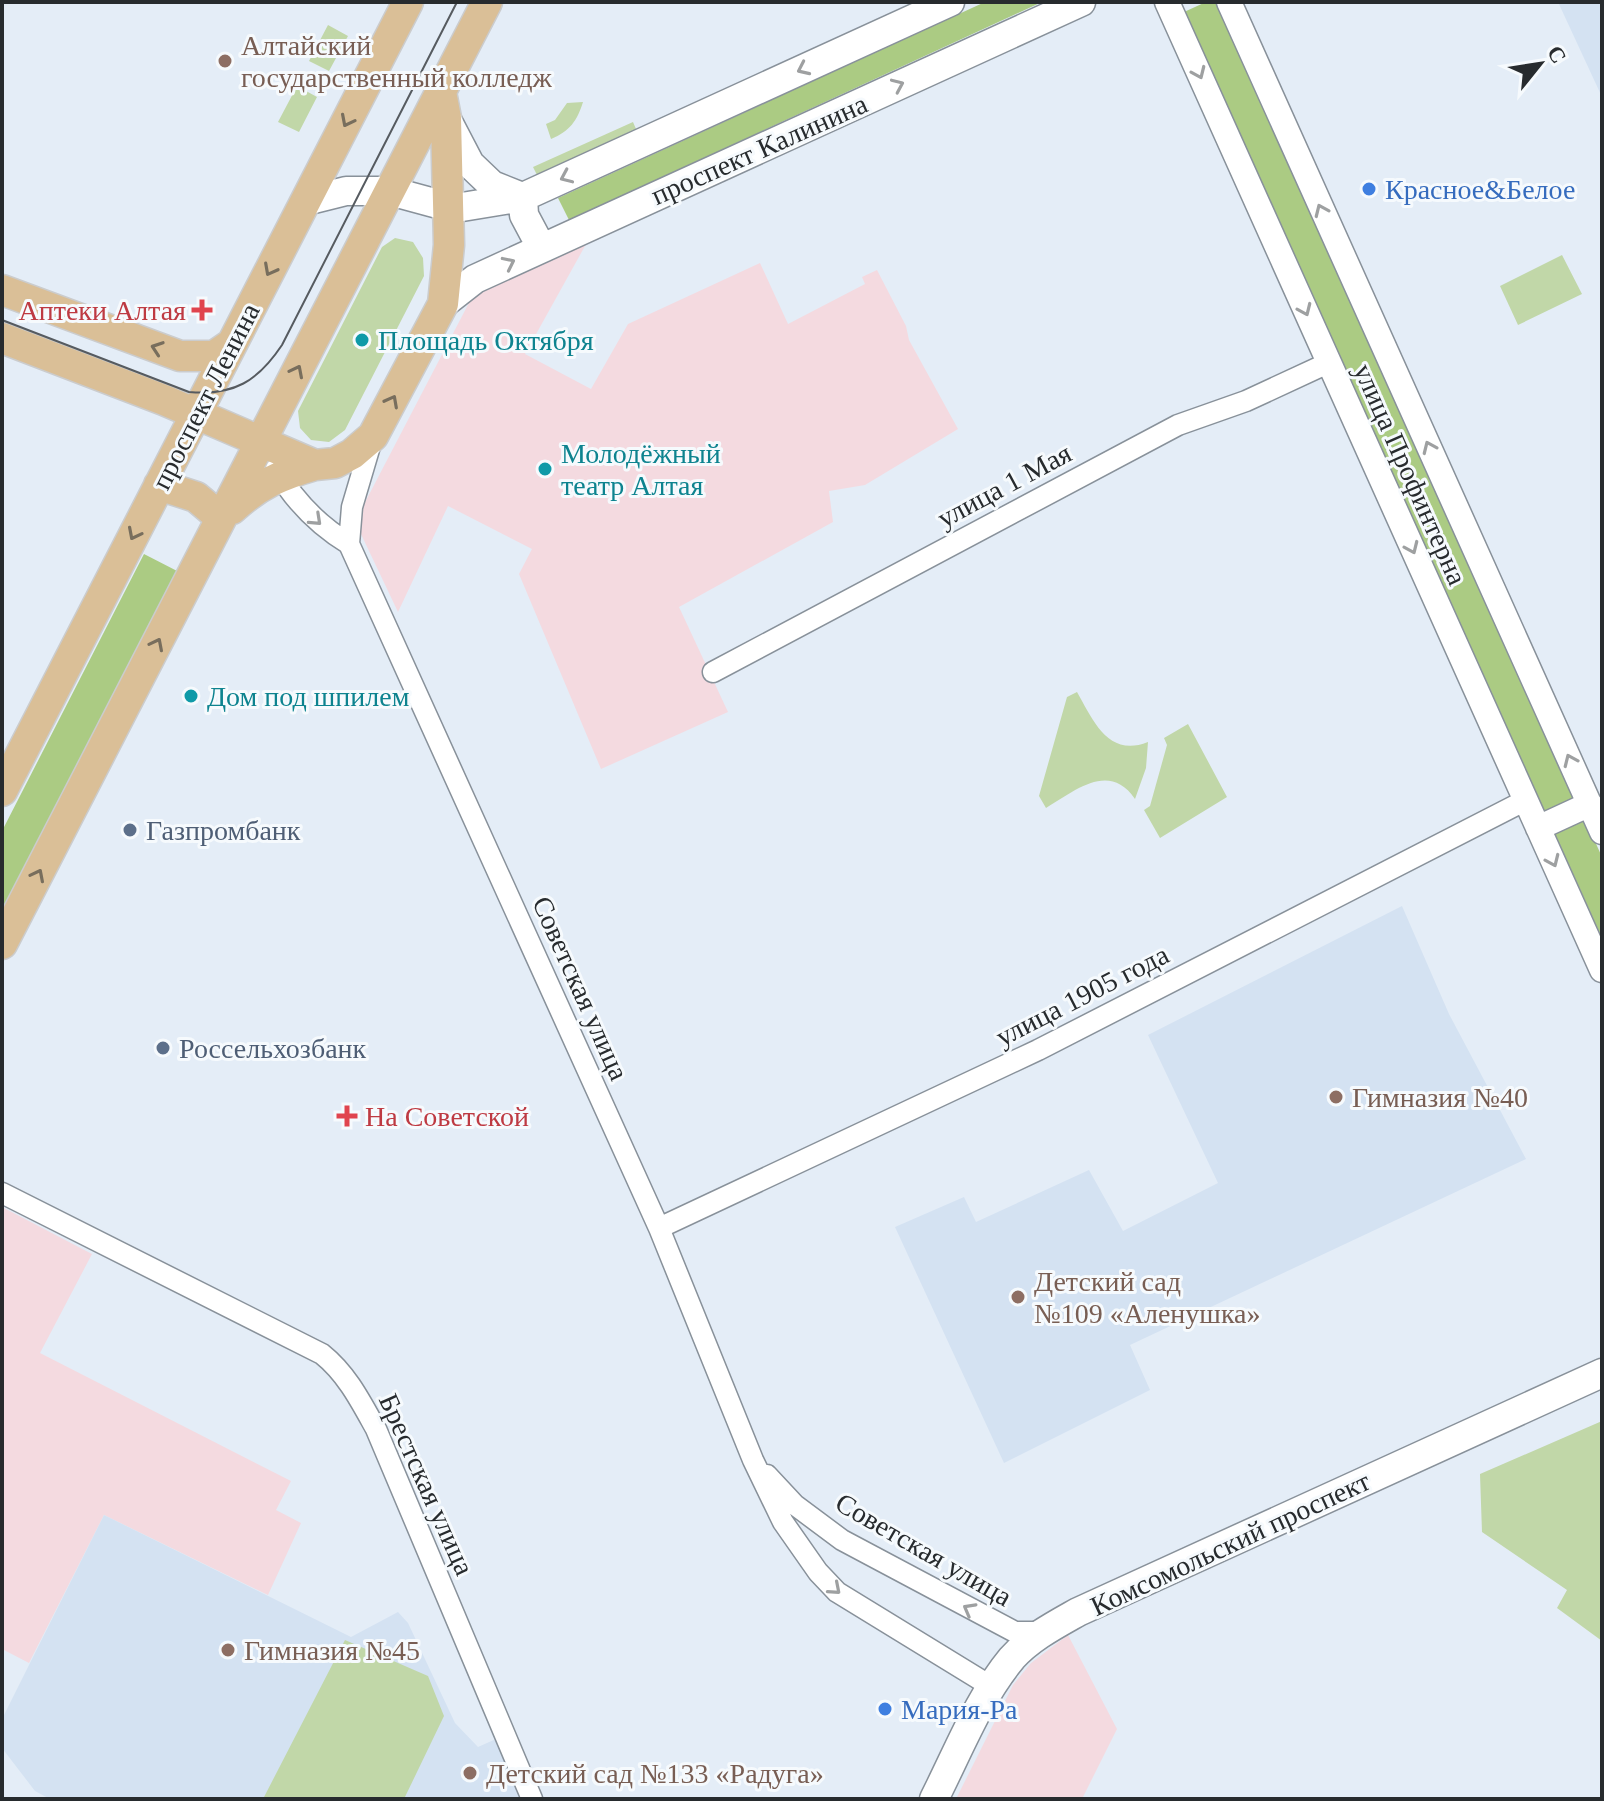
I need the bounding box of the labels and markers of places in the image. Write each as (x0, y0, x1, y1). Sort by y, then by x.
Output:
place label: Алтайский государственный колледж (241, 30, 552, 93)
marker: Алтайский государственный колледж (216, 52, 234, 70)
place label: Красное&Белое (1385, 174, 1575, 205)
marker: Красное&Белое (1360, 180, 1378, 198)
place label: Аптеки Алтая (18, 295, 186, 326)
marker: Аптеки Алтая (193, 301, 211, 319)
place label: Площадь Октября (378, 325, 594, 356)
marker: Площадь Октября (353, 331, 371, 349)
place label: Молодёжный театр Алтая (561, 438, 721, 501)
marker: Молодёжный театр Алтая (536, 460, 554, 478)
place label: Дом под шпилем (207, 681, 410, 712)
marker: Дом под шпилем (182, 687, 200, 705)
place label: Газпромбанк (146, 815, 301, 846)
marker: Газпромбанк (121, 821, 139, 839)
place label: Россельхозбанк (179, 1033, 367, 1064)
marker: Россельхозбанк (154, 1039, 172, 1057)
place label: Гимназия №40 (1352, 1082, 1528, 1113)
marker: Гимназия №40 (1327, 1088, 1345, 1106)
place label: На Советской (365, 1101, 529, 1132)
marker: На Советской (336, 1105, 358, 1127)
place label: Детский сад №109 «Аленушка» (1034, 1266, 1261, 1329)
marker: Детский сад №109 «Аленушка» (1009, 1288, 1027, 1306)
place label: Гимназия №45 (244, 1635, 420, 1666)
marker: Гимназия №45 (219, 1641, 237, 1659)
place label: Мария-Ра (901, 1694, 1018, 1725)
marker: Мария-Ра (876, 1700, 894, 1718)
place label: Детский сад №133 «Радуга» (486, 1758, 824, 1789)
marker: Детский сад №133 «Радуга» (461, 1764, 479, 1782)

